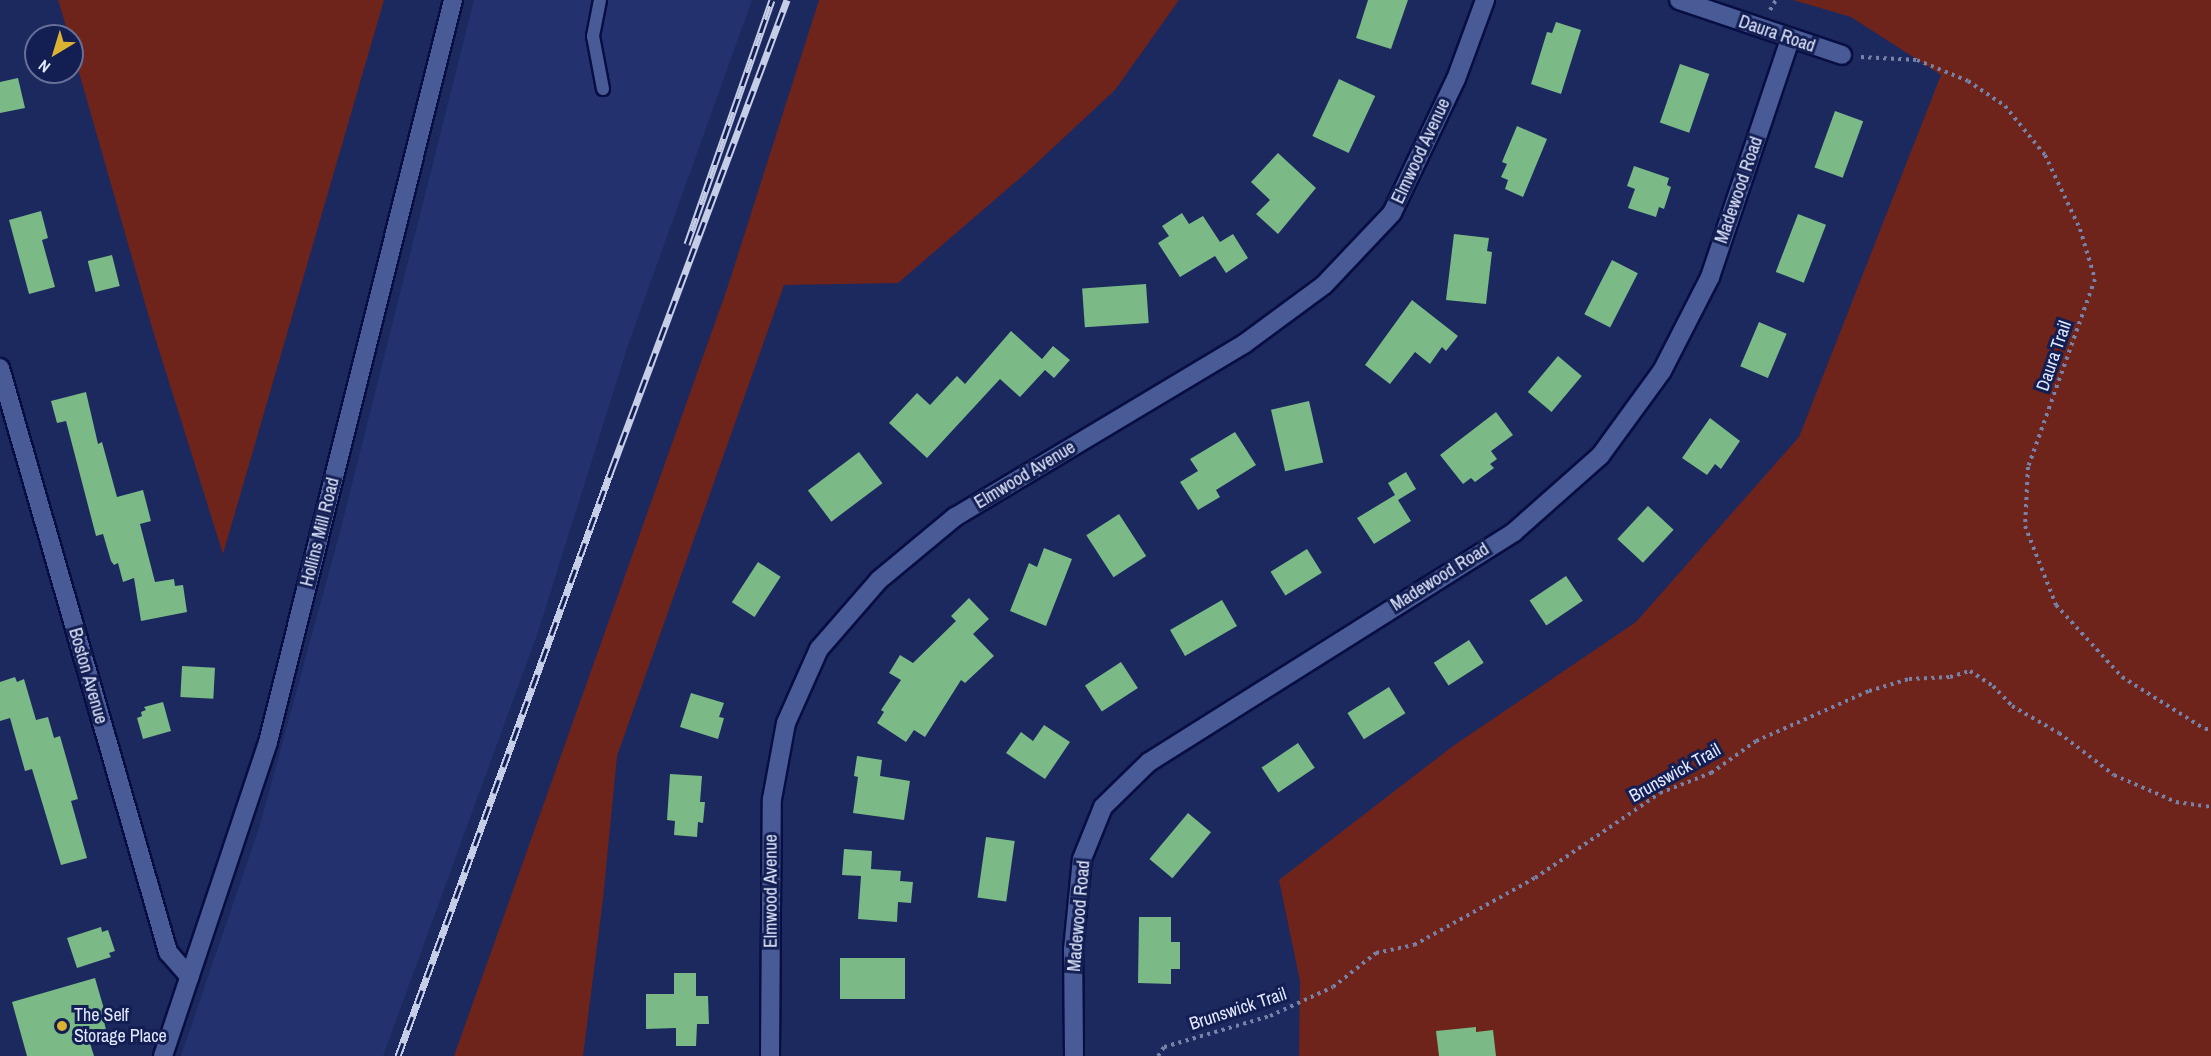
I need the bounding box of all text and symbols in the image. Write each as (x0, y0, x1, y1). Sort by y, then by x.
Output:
street label: Daura Road (1736, 11, 1818, 57)
north arrow (24, 24, 84, 84)
text: N (34, 55, 55, 78)
street label: Elmwood Avenue (1387, 95, 1455, 207)
street label: Madewood Road (1711, 134, 1767, 246)
street label: Daura Trail (2032, 318, 2076, 394)
street label: Elmwood Avenue (970, 436, 1080, 514)
street label: Hollins Mill Road (296, 475, 344, 589)
street label: Madewood Road (1387, 538, 1493, 616)
street label: Boston Avenue (64, 625, 112, 727)
street label: Brunswick Trail (1626, 739, 1724, 807)
street label: Elmwood Avenue (760, 834, 782, 948)
street label: Madewood Road (1063, 859, 1095, 973)
street label: Brunswick Trail (1187, 983, 1289, 1035)
place label: The Self Storage Place (74, 1005, 167, 1048)
marker: The Self Storage Place (55, 1019, 69, 1033)

